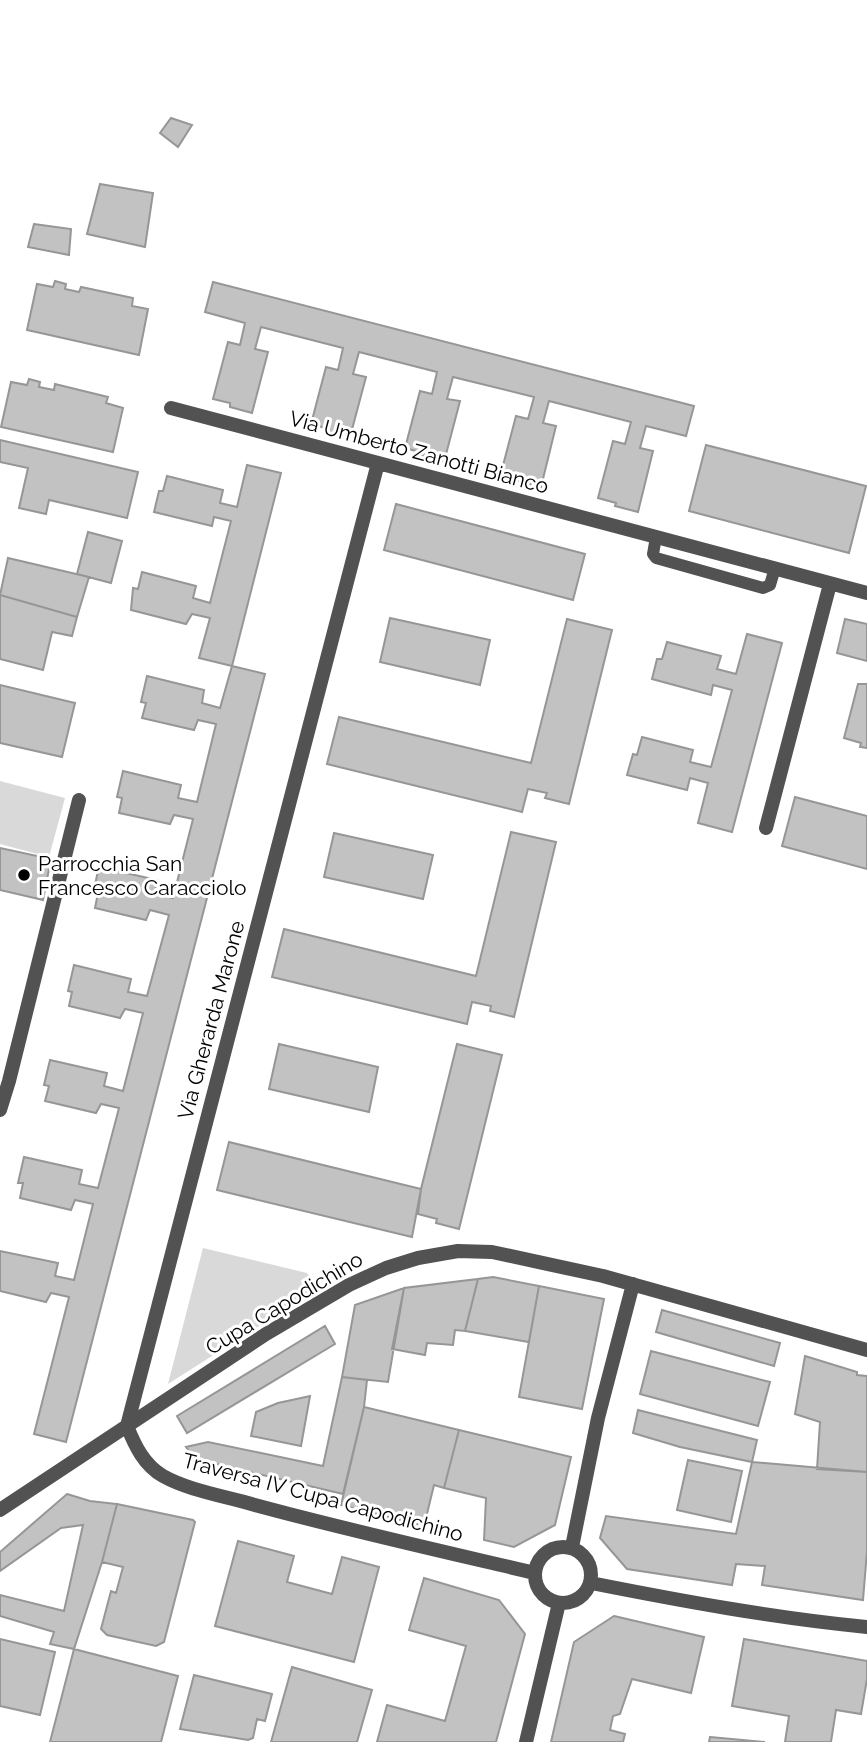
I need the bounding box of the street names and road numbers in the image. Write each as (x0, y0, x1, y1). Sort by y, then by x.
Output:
street label: Via Umberto Zanotti Bianco (287, 405, 551, 499)
street label: Via Gherarda Marone (172, 918, 250, 1122)
street label: Cupa Capodichino (201, 1246, 367, 1360)
street label: Traversa IV Cupa Capodichino (180, 1447, 466, 1547)

